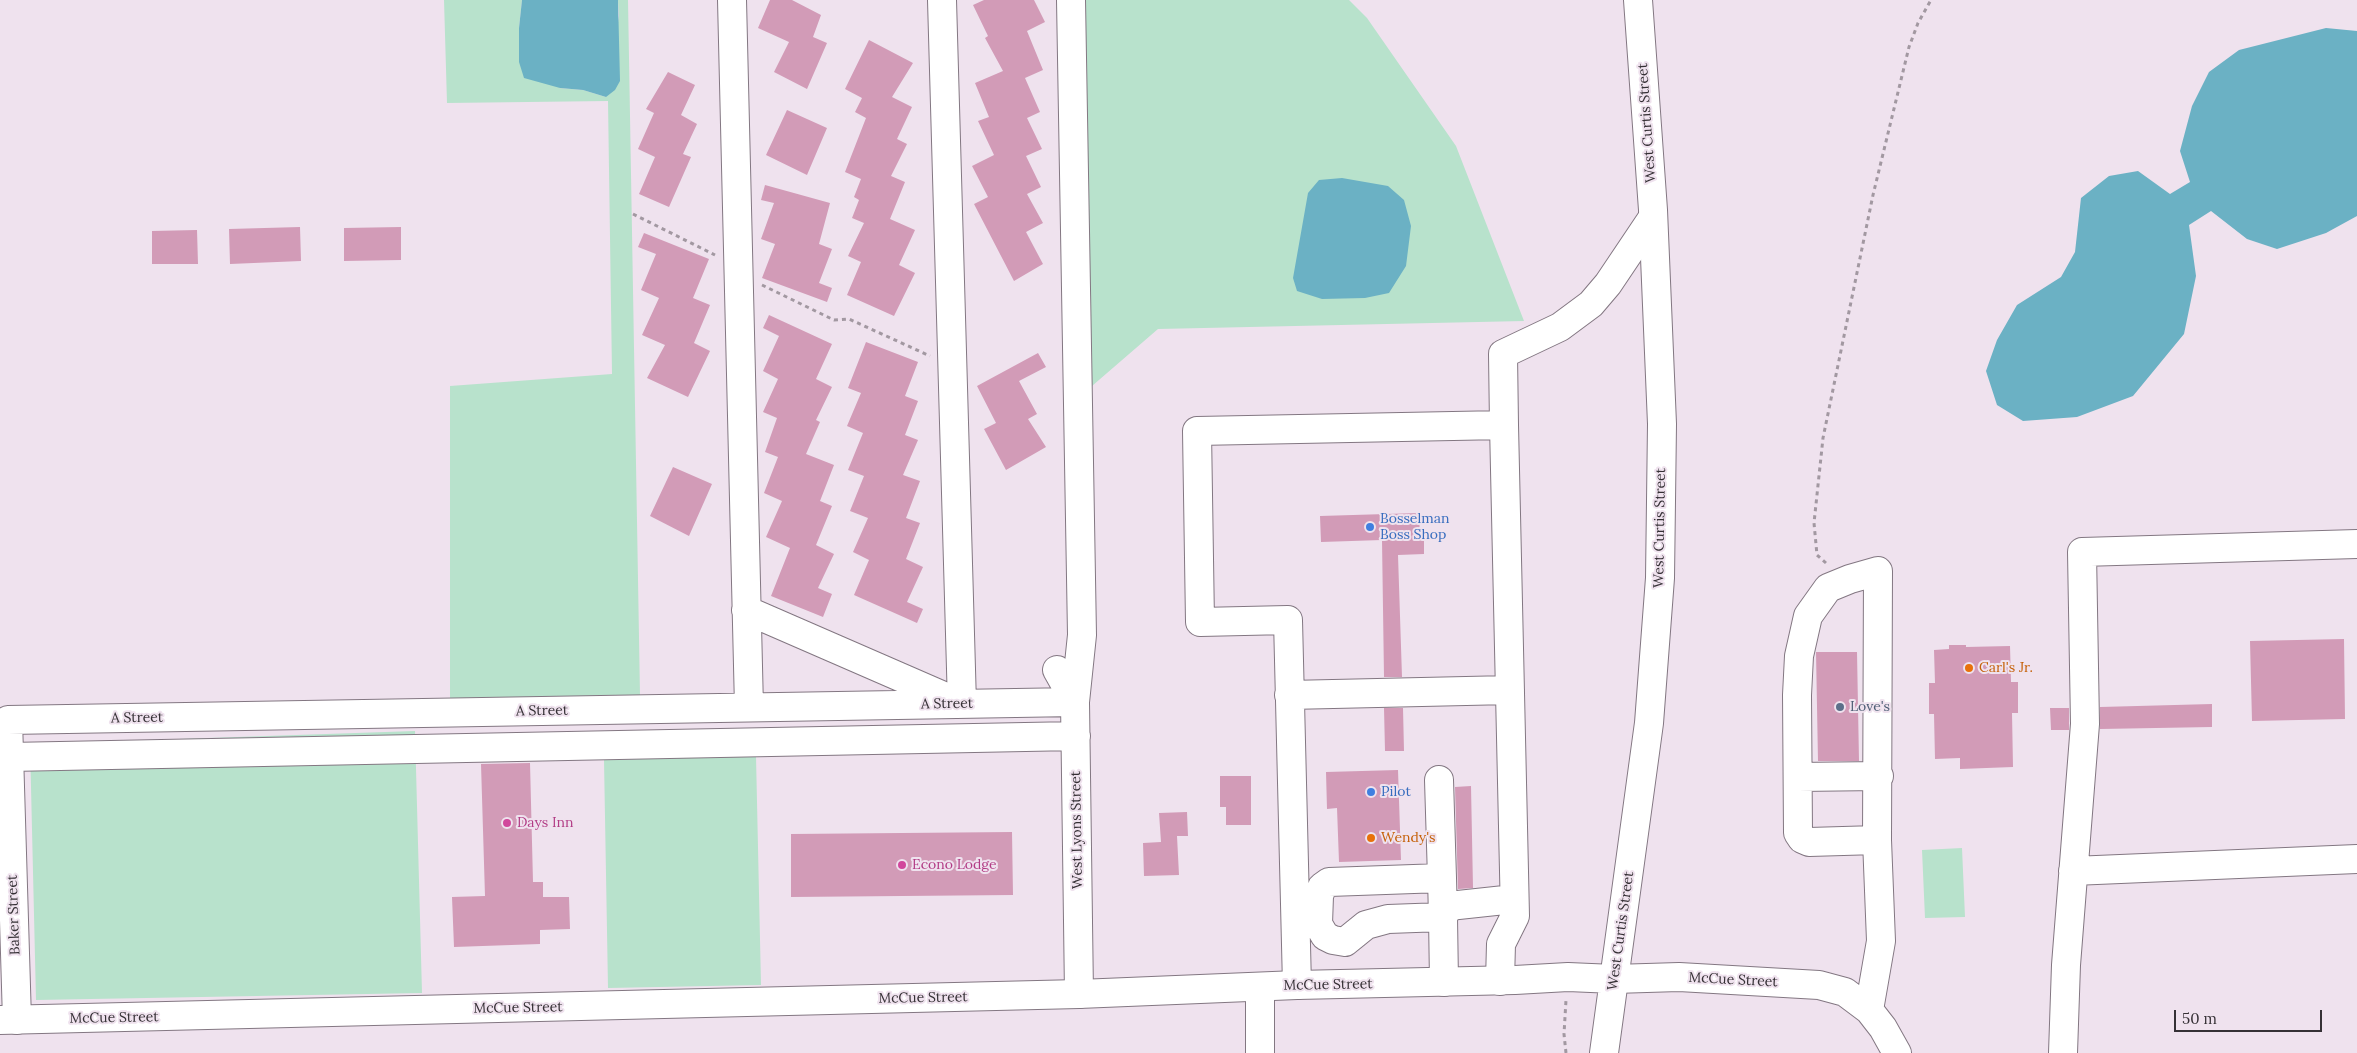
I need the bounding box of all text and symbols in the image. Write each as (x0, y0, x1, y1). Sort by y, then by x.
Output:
street label: West Curtis Street (1634, 63, 1660, 183)
street label: West Curtis Street (1651, 468, 1669, 588)
place label: Bosselman Boss Shop (1380, 511, 1449, 544)
marker: Bosselman Boss Shop (1364, 521, 1376, 533)
place label: Carl's Jr. (1979, 660, 2033, 676)
marker: Carl's Jr. (1963, 662, 1975, 674)
street label: A Street (921, 695, 973, 713)
place label: Love's (1850, 699, 1890, 715)
marker: Love's (1834, 701, 1846, 713)
street label: A Street (516, 702, 568, 720)
street label: A Street (111, 709, 163, 727)
street label: West Lyons Street (1068, 771, 1086, 889)
place label: Pilot (1381, 784, 1411, 800)
marker: Pilot (1365, 786, 1377, 798)
place label: Days Inn (517, 815, 574, 831)
marker: Days Inn (501, 817, 513, 829)
place label: Wendy's (1381, 830, 1436, 846)
marker: Wendy's (1365, 832, 1377, 844)
place label: Econo Lodge (912, 857, 997, 873)
marker: Econo Lodge (896, 859, 908, 871)
street label: West Curtis Street (1604, 870, 1638, 992)
street label: Baker Street (4, 875, 24, 955)
street label: McCue Street (1688, 969, 1778, 991)
street label: McCue Street (1283, 976, 1373, 994)
street label: McCue Street (878, 989, 968, 1007)
street label: McCue Street (473, 999, 563, 1017)
scale bar (2177, 1000, 2324, 1032)
street label: McCue Street (69, 1009, 159, 1027)
text: 50 m (2182, 1009, 2217, 1028)

